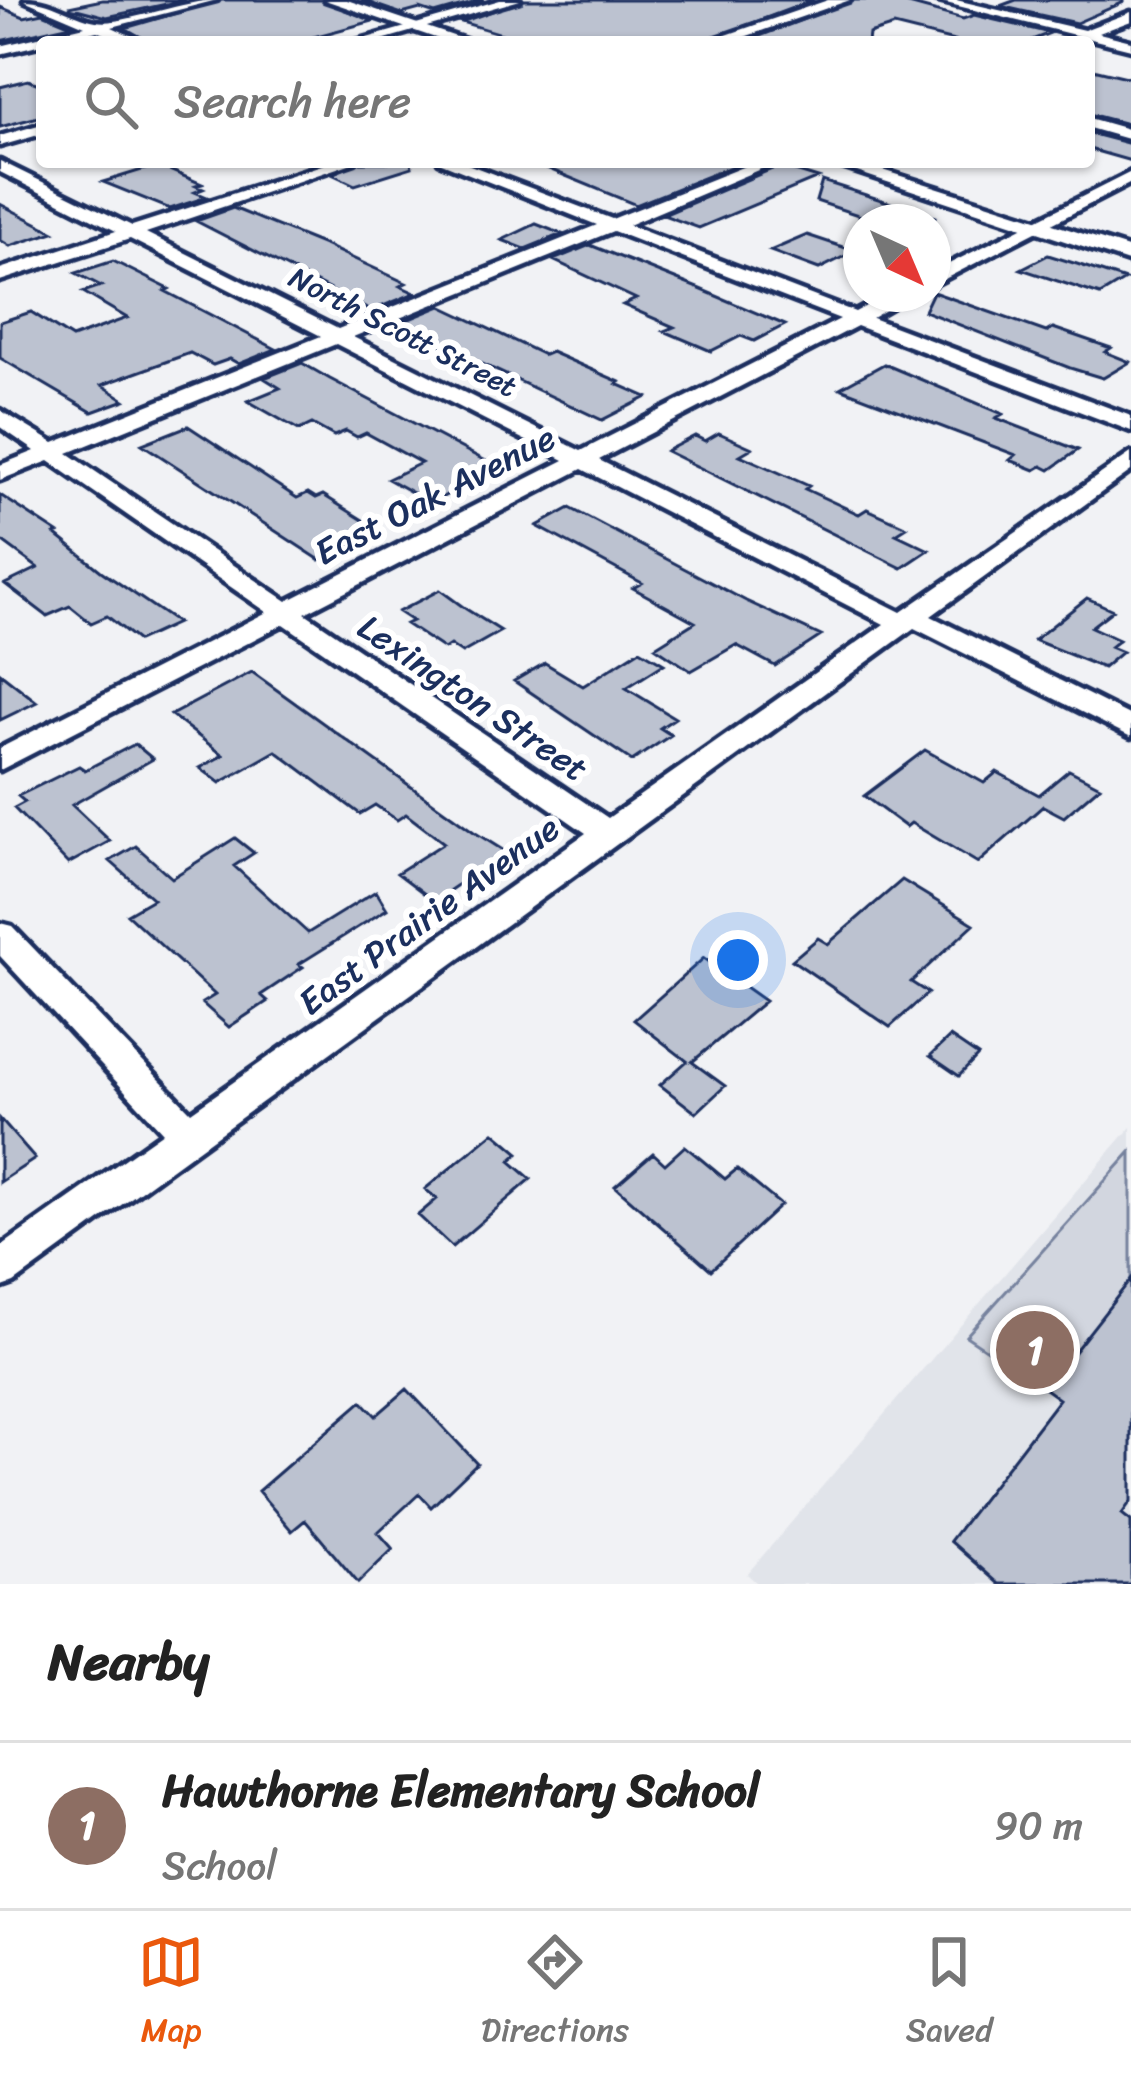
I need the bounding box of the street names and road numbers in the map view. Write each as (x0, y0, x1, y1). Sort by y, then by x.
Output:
street label: North Scott Street (279, 251, 527, 413)
street label: East Oak Avenue (303, 406, 567, 584)
street label: Lexington Street (344, 597, 602, 799)
street label: East Prairie Avenue (284, 797, 574, 1033)

